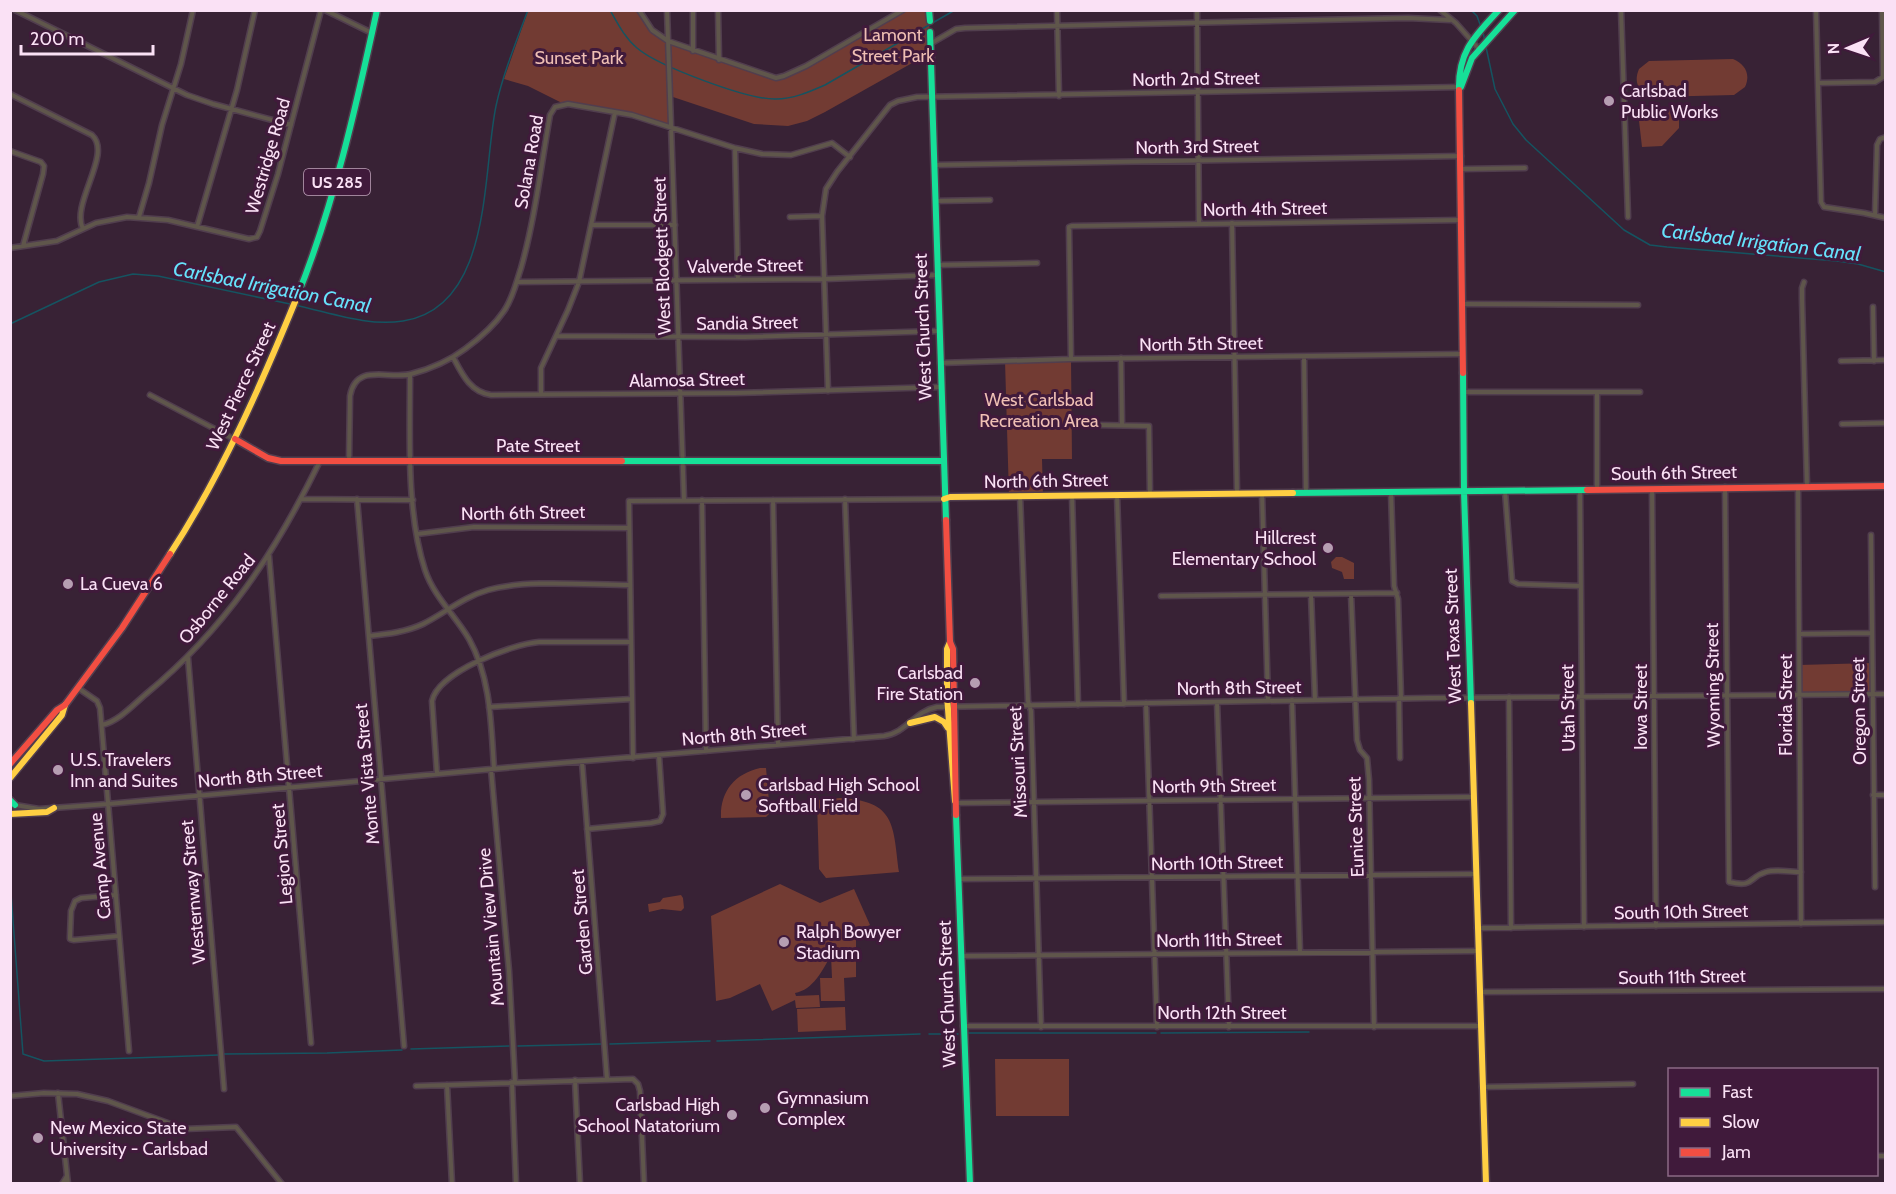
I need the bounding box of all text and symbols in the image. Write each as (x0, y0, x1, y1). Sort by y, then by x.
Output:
scale bar (21, 18, 153, 56)
north arrow (1818, 18, 1878, 78)
park label: Lamont Street Park (852, 24, 935, 67)
text: 200 m (30, 28, 84, 50)
text: N (1824, 43, 1843, 54)
park label: Sunset Park (534, 47, 624, 69)
street label: North 2nd Street (1132, 67, 1260, 91)
place label: Carlsbad Public Works (1621, 80, 1718, 123)
marker: Carlsbad Public Works (1602, 94, 1616, 108)
street label: Westridge Road (241, 95, 295, 217)
street label: Solana Road (510, 113, 548, 211)
street label: North 3rd Street (1135, 135, 1259, 159)
road number: US 285 (304, 169, 370, 195)
street label: West Blodgett Street (648, 176, 676, 336)
street label: North 4th Street (1203, 197, 1327, 221)
water label: Carlsbad Irrigation Canal (1660, 218, 1862, 266)
street label: West Church Street (909, 253, 937, 401)
street label: Valverde Street (687, 254, 803, 278)
water label: Carlsbad Irrigation Canal (171, 256, 373, 318)
street label: Sandia Street (696, 311, 798, 335)
street label: West Pierce Street (202, 318, 280, 454)
street label: North 5th Street (1139, 332, 1263, 356)
street label: Alamosa Street (629, 368, 745, 392)
park label: West Carlsbad Recreation Area (979, 389, 1099, 432)
street label: Pate Street (496, 435, 580, 457)
street label: South 6th Street (1611, 461, 1737, 485)
street label: North 6th Street (984, 469, 1108, 493)
street label: North 6th Street (461, 501, 585, 525)
place label: Hillcrest Elementary School (1172, 527, 1317, 570)
marker: Hillcrest Elementary School (1321, 541, 1335, 555)
street label: Osborne Road (174, 550, 260, 648)
street label: West Texas Street (1440, 568, 1466, 704)
place label: La Cueva 6 (80, 573, 163, 595)
marker: La Cueva 6 (61, 577, 75, 591)
street label: Wyoming Street (1701, 622, 1725, 748)
street label: Florida Street (1775, 654, 1797, 756)
street label: Oregon Street (1847, 657, 1871, 765)
place label: Carlsbad Fire Station (877, 662, 963, 705)
street label: Utah Street (1556, 664, 1580, 752)
street label: Iowa Street (1630, 664, 1652, 750)
marker: Carlsbad Fire Station (968, 676, 982, 690)
street label: North 8th Street (1176, 676, 1302, 700)
street label: Monte Vista Street (350, 703, 384, 845)
street label: Missouri Street (1004, 705, 1032, 819)
street label: North 8th Street (681, 718, 807, 750)
place label: U.S. Travelers Inn and Suites (70, 749, 178, 792)
street label: North 8th Street (197, 760, 323, 792)
marker: U.S. Travelers Inn and Suites (51, 763, 65, 777)
place label: Carlsbad High School Softball Field (758, 774, 920, 817)
street label: North 9th Street (1152, 774, 1276, 798)
street label: Eunice Street (1343, 776, 1369, 878)
marker: Carlsbad High School Softball Field (739, 788, 753, 802)
street label: Legion Street (267, 803, 297, 905)
street label: Camp Avenue (84, 812, 116, 920)
street label: Westernway Street (176, 819, 210, 965)
street label: Mountain View Drive (473, 847, 509, 1007)
street label: North 10th Street (1151, 851, 1283, 875)
street label: Garden Street (566, 868, 598, 976)
street label: South 10th Street (1614, 900, 1748, 924)
street label: West Church Street (933, 920, 961, 1068)
place label: Ralph Bowyer Stadium (796, 921, 901, 964)
street label: North 11th Street (1156, 928, 1282, 952)
marker: Ralph Bowyer Stadium (777, 935, 791, 949)
street label: South 11th Street (1618, 965, 1746, 989)
street label: North 12th Street (1157, 1002, 1287, 1024)
legend (1668, 1068, 1878, 1176)
text: Fast (1722, 1081, 1753, 1103)
place label: Gymnasium Complex (777, 1087, 869, 1130)
place label: Carlsbad High School Natatorium (577, 1094, 720, 1137)
marker: Gymnasium Complex (758, 1101, 772, 1115)
marker: Carlsbad High School Natatorium (725, 1108, 739, 1122)
text: Slow (1722, 1111, 1759, 1133)
place label: New Mexico State University - Carlsbad (50, 1117, 208, 1160)
marker: New Mexico State University - Carlsbad (31, 1131, 45, 1145)
text: Jam (1721, 1141, 1751, 1163)

